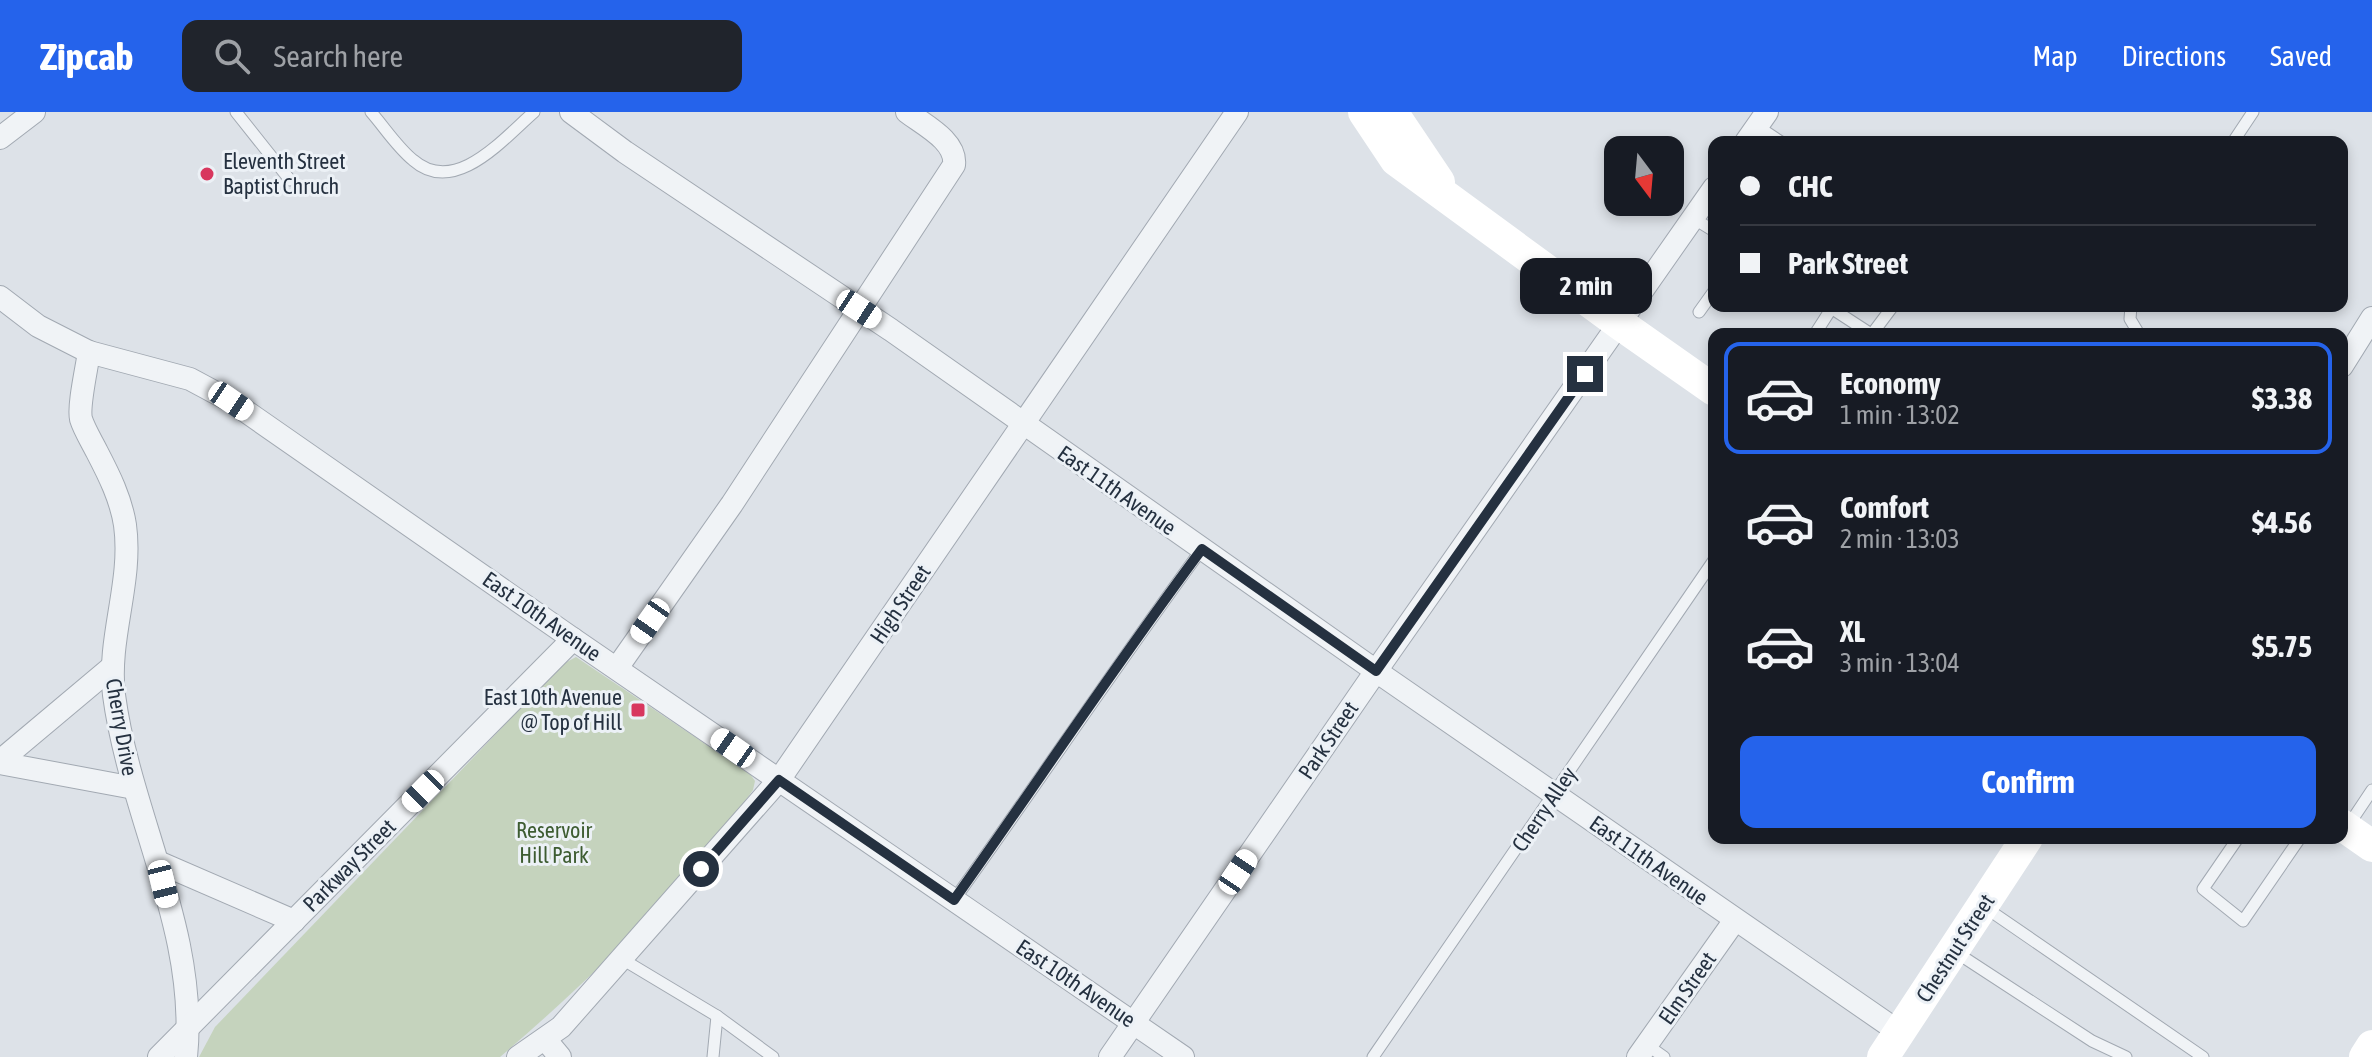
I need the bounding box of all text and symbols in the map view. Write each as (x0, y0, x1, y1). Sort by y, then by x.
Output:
search box (182, 20, 742, 92)
icon: search (210, 34, 254, 78)
text: Zipcab (40, 35, 134, 78)
text: Search here (274, 39, 403, 73)
text: Map (2033, 40, 2078, 72)
text: Directions (2122, 40, 2226, 72)
text: Saved (2270, 40, 2332, 72)
north arrow (1604, 136, 1684, 216)
map controls (1604, 136, 1684, 216)
place label: Eleventh Street Baptist Chruch (223, 148, 346, 199)
marker: Eleventh Street Baptist Chruch (198, 165, 216, 183)
text: CHC (1788, 169, 1832, 203)
text: Park Street (1788, 246, 1908, 280)
callout: 2 min (1519, 258, 1651, 314)
text: 2 min (1559, 271, 1613, 301)
car (832, 286, 886, 332)
route end (1567, 356, 1603, 392)
icon: car (1744, 362, 1816, 434)
text: Economy (1840, 366, 1941, 400)
car (204, 378, 258, 424)
text: $3.38 (2252, 381, 2312, 415)
text: 1 min · 13:02 (1840, 400, 1960, 430)
street label: East 11th Avenue (1053, 440, 1181, 540)
icon: car (1744, 486, 1816, 558)
text: Comfort (1840, 490, 1929, 524)
text: $4.56 (2252, 505, 2312, 539)
text: 2 min · 13:03 (1840, 524, 1960, 554)
street label: High Street (864, 560, 936, 648)
street label: East 10th Avenue (478, 566, 606, 666)
car (626, 594, 674, 648)
icon: car (1744, 610, 1816, 682)
text: XL (1840, 614, 1865, 648)
text: $5.75 (2252, 629, 2312, 663)
text: 3 min · 13:04 (1840, 648, 1960, 678)
street label: Cherry Drive (101, 676, 143, 778)
place label: East 10th Avenue @ Top of Hill (484, 684, 622, 735)
street label: Park Street (1293, 696, 1363, 784)
marker: East 10th Avenue @ Top of Hill (629, 701, 647, 719)
car (706, 724, 760, 772)
button: Confirm (1740, 736, 2316, 828)
street label: Cherry Alley (1506, 762, 1582, 856)
car (398, 766, 448, 816)
street label: East 11th Avenue (1585, 810, 1713, 910)
street label: Parkway Street (297, 813, 401, 917)
park label: Reservoir Hill Park (516, 817, 592, 868)
car (1215, 845, 1261, 899)
route start (683, 851, 719, 887)
car (146, 858, 180, 910)
street label: Chestnut Street (1910, 889, 2000, 1007)
street label: East 10th Avenue (1011, 934, 1141, 1032)
street label: Elm Street (1653, 947, 1721, 1029)

